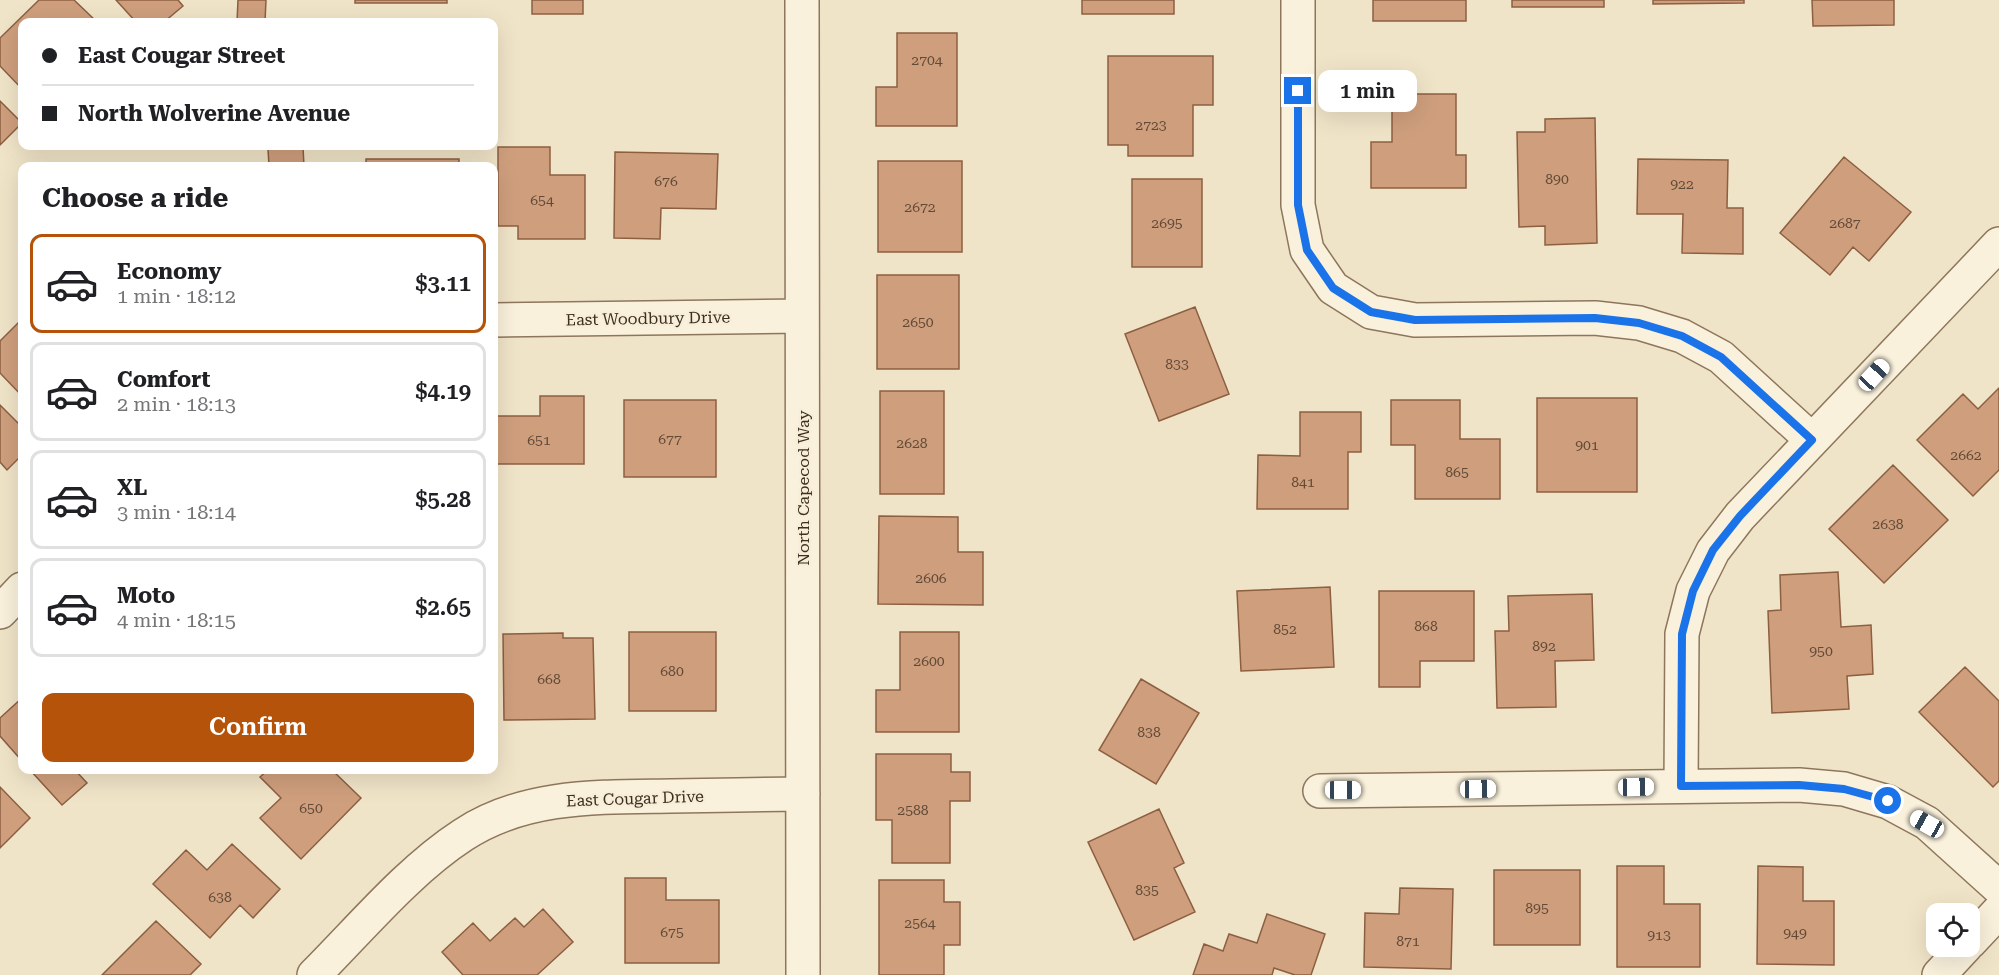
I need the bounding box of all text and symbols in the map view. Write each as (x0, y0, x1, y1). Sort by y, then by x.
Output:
text: East Cougar Street (78, 43, 285, 68)
house number: 2704 (911, 52, 943, 68)
callout: 1 min (1319, 70, 1418, 112)
route end (1284, 77, 1311, 104)
text: 1 min (1340, 79, 1395, 103)
text: North Wolverine Avenue (78, 101, 350, 126)
house number: 2723 (1135, 117, 1167, 133)
house number: 890 (1545, 171, 1569, 187)
house number: 676 (654, 173, 678, 189)
house number: 922 (1670, 176, 1694, 192)
text: Choose a ride (42, 182, 228, 214)
house number: 654 (530, 192, 554, 208)
house number: 2672 (904, 199, 936, 215)
house number: 2695 (1151, 215, 1183, 231)
house number: 2687 (1829, 215, 1861, 231)
icon: car (45, 257, 99, 311)
text: Economy (117, 259, 221, 284)
text: $3.11 (415, 271, 471, 296)
text: 1 min · 18:12 (117, 284, 236, 308)
street label: East Woodbury Drive (566, 308, 731, 329)
house number: 2650 (902, 314, 934, 330)
house number: 833 (1165, 356, 1189, 372)
car (1855, 356, 1893, 394)
icon: car (45, 365, 99, 419)
text: Comfort (117, 367, 210, 392)
text: $4.19 (415, 379, 471, 404)
text: 2 min · 18:13 (117, 392, 236, 416)
street label: North Capecod Way (794, 410, 813, 566)
house number: 677 (658, 431, 682, 447)
house number: 651 (527, 432, 551, 448)
house number: 2628 (896, 435, 928, 451)
house number: 901 (1575, 437, 1599, 453)
house number: 2662 (1950, 447, 1982, 463)
house number: 865 (1445, 464, 1469, 480)
icon: car (45, 473, 99, 527)
house number: 841 (1291, 474, 1315, 490)
text: XL (117, 475, 147, 500)
text: $5.28 (415, 487, 471, 512)
text: 3 min · 18:14 (117, 500, 236, 524)
house number: 2638 (1872, 516, 1904, 532)
house number: 2606 (915, 570, 947, 586)
icon: car (45, 581, 99, 635)
text: Moto (117, 583, 175, 608)
text: $2.65 (415, 595, 471, 620)
text: 4 min · 18:15 (117, 608, 236, 632)
house number: 868 (1414, 618, 1438, 634)
house number: 852 (1273, 621, 1297, 637)
house number: 892 (1532, 638, 1556, 654)
house number: 950 (1809, 643, 1833, 659)
house number: 2600 (913, 653, 945, 669)
house number: 680 (660, 663, 684, 679)
house number: 668 (537, 671, 561, 687)
button: Confirm (42, 693, 474, 762)
house number: 838 (1137, 724, 1161, 740)
car (1618, 778, 1654, 796)
car (1460, 780, 1496, 798)
car (1325, 781, 1361, 799)
street label: East Cougar Drive (566, 787, 704, 810)
route start (1874, 787, 1901, 814)
house number: 650 (299, 800, 323, 816)
house number: 2588 (897, 802, 929, 818)
car (1907, 807, 1947, 841)
house number: 835 (1135, 882, 1159, 898)
house number: 638 (208, 889, 232, 905)
house number: 895 (1525, 900, 1549, 916)
map controls (1926, 903, 1980, 957)
button: locate (1926, 903, 1980, 957)
house number: 2564 (904, 915, 936, 931)
house number: 675 (660, 924, 684, 940)
house number: 949 (1783, 925, 1807, 941)
house number: 913 (1647, 927, 1671, 943)
house number: 871 (1396, 933, 1420, 949)

